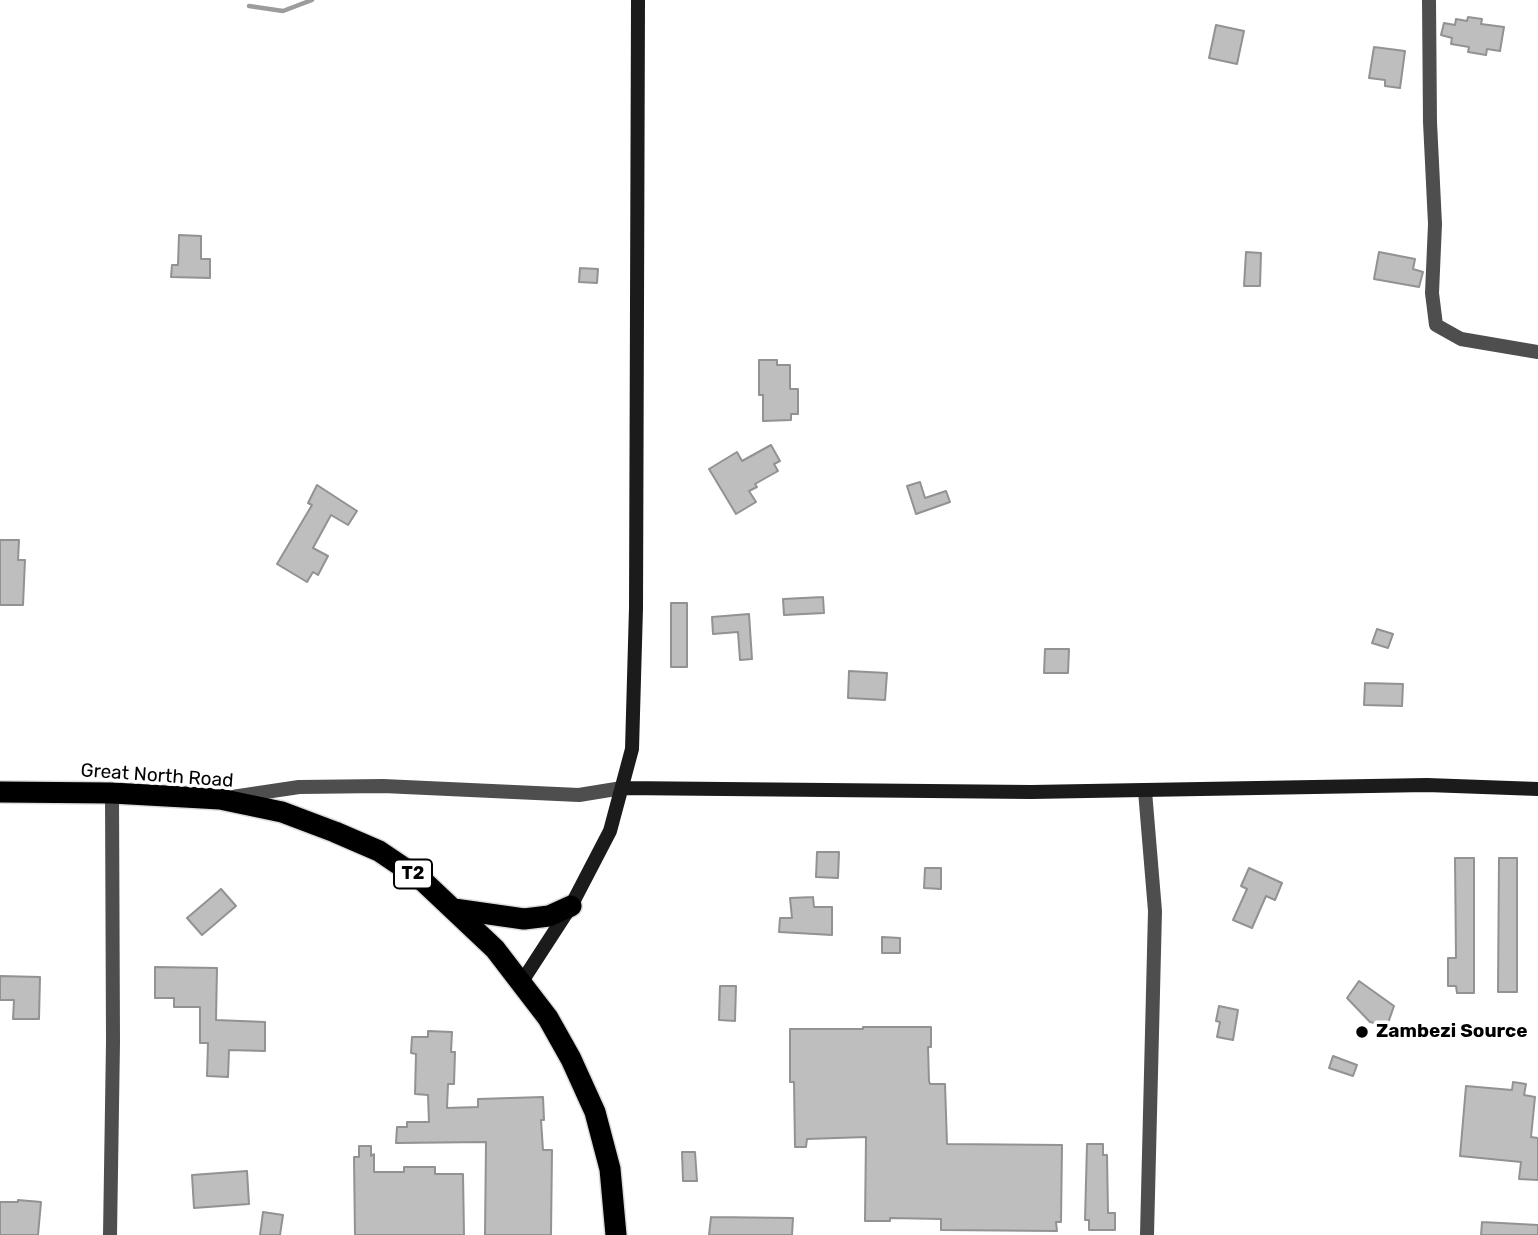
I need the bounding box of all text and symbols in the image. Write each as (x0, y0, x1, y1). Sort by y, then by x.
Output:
street label: Great North Road (80, 759, 234, 793)
road number: T2 (394, 860, 432, 888)
place label: Zambezi Source (1376, 1021, 1528, 1043)
marker: Zambezi Source (1354, 1024, 1370, 1040)

